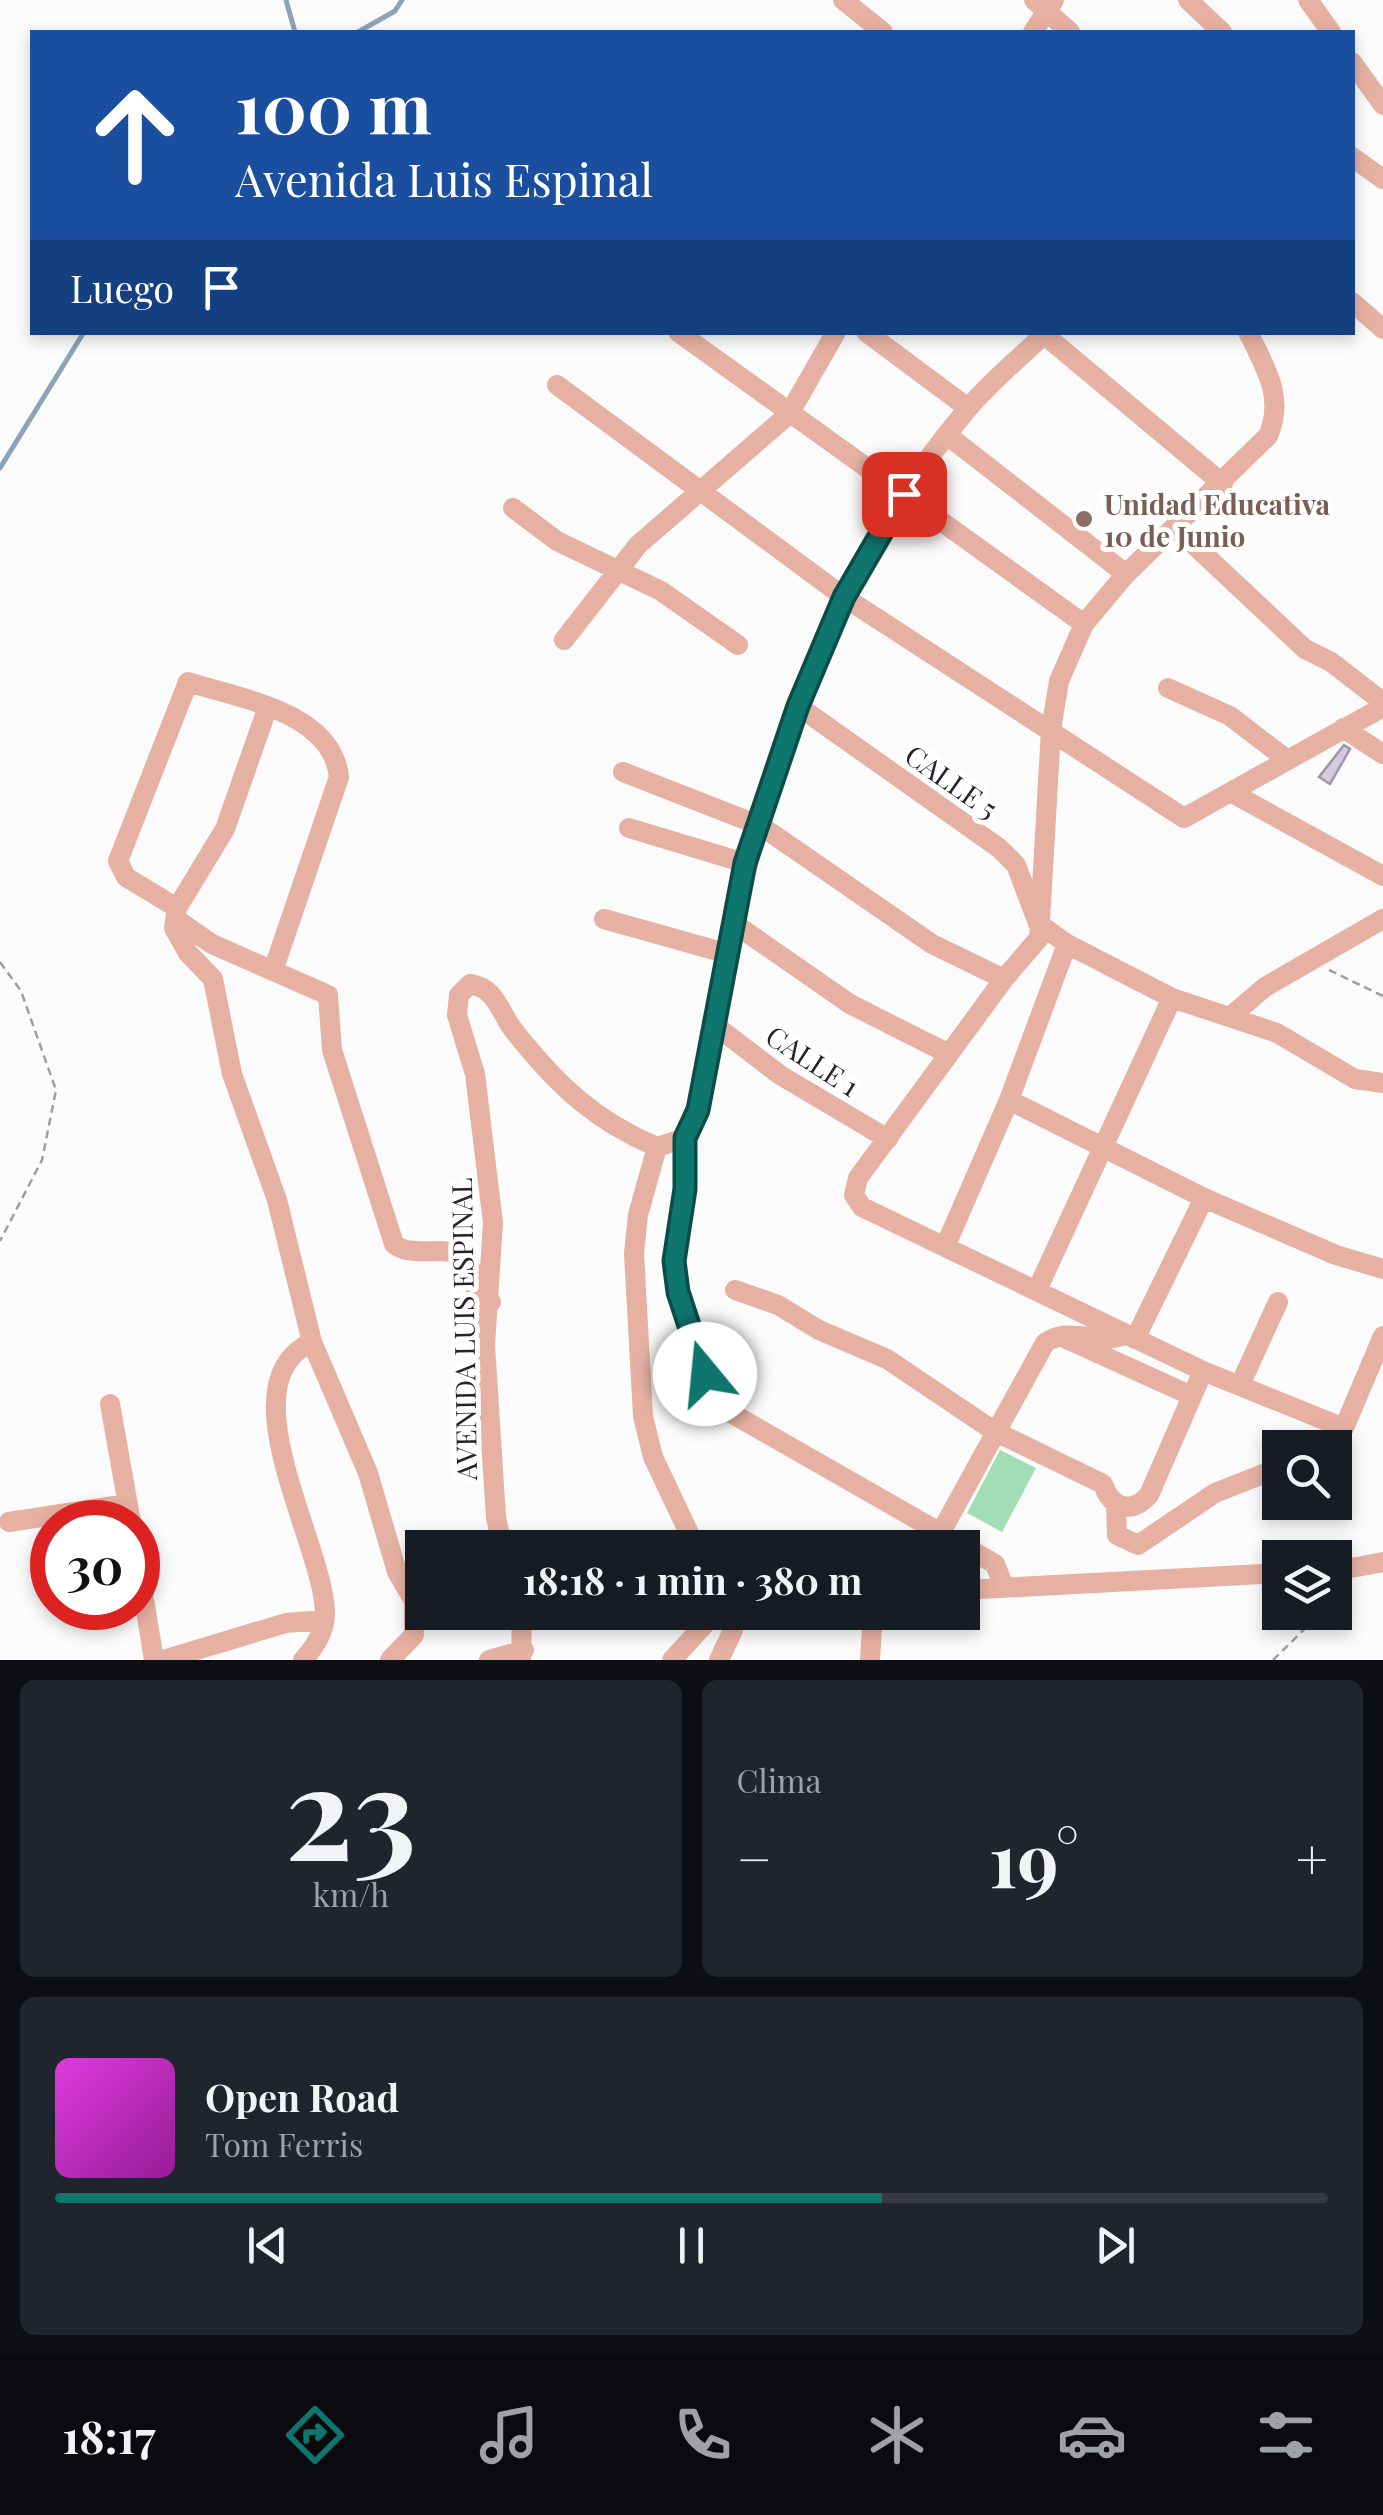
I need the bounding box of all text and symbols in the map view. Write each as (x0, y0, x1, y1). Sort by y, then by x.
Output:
text: 100 m (235, 58, 432, 152)
icon: ahead (70, 70, 200, 200)
text: Avenida Luis Espinal (235, 148, 653, 208)
icon: arrive (194, 260, 249, 315)
text: Luego (70, 262, 174, 313)
pin (862, 452, 947, 537)
icon: arrive (877, 467, 932, 522)
place label: Unidad Educativa 10 de Junio (1104, 485, 1331, 554)
marker: Unidad Educativa 10 de Junio (1073, 508, 1095, 530)
street label: CALLE 5 (898, 736, 1006, 826)
street label: CALLE 1 (759, 1016, 867, 1104)
street label: AVENIDA LUIS ESPINAL (442, 1177, 484, 1482)
position arrow (653, 1322, 757, 1426)
map controls (1262, 1430, 1352, 1630)
button: search (1262, 1430, 1352, 1520)
speed limit sign: 30 (30, 1500, 160, 1630)
button: layers (1262, 1540, 1352, 1630)
text: 18:18 · 1 min · 380 m (523, 1554, 862, 1605)
text: 23 (285, 1720, 416, 1894)
text: Clima (737, 1758, 821, 1801)
text: 19° (989, 1807, 1079, 1907)
text: − (737, 1820, 772, 1894)
text: + (1296, 1820, 1328, 1894)
text: km/h (312, 1872, 389, 1915)
text: Open Road (205, 2071, 399, 2122)
text: Tom Ferris (205, 2122, 363, 2165)
icon: previous (240, 2218, 295, 2273)
icon: pause (664, 2218, 719, 2273)
icon: next (1088, 2218, 1143, 2273)
icon: directions (280, 2400, 350, 2470)
icon: music (474, 2400, 544, 2470)
icon: phone (668, 2400, 738, 2470)
icon: climate (862, 2400, 932, 2470)
icon: car (1057, 2400, 1127, 2470)
icon: filters (1251, 2400, 1321, 2470)
text: 18:17 (62, 2405, 155, 2465)

